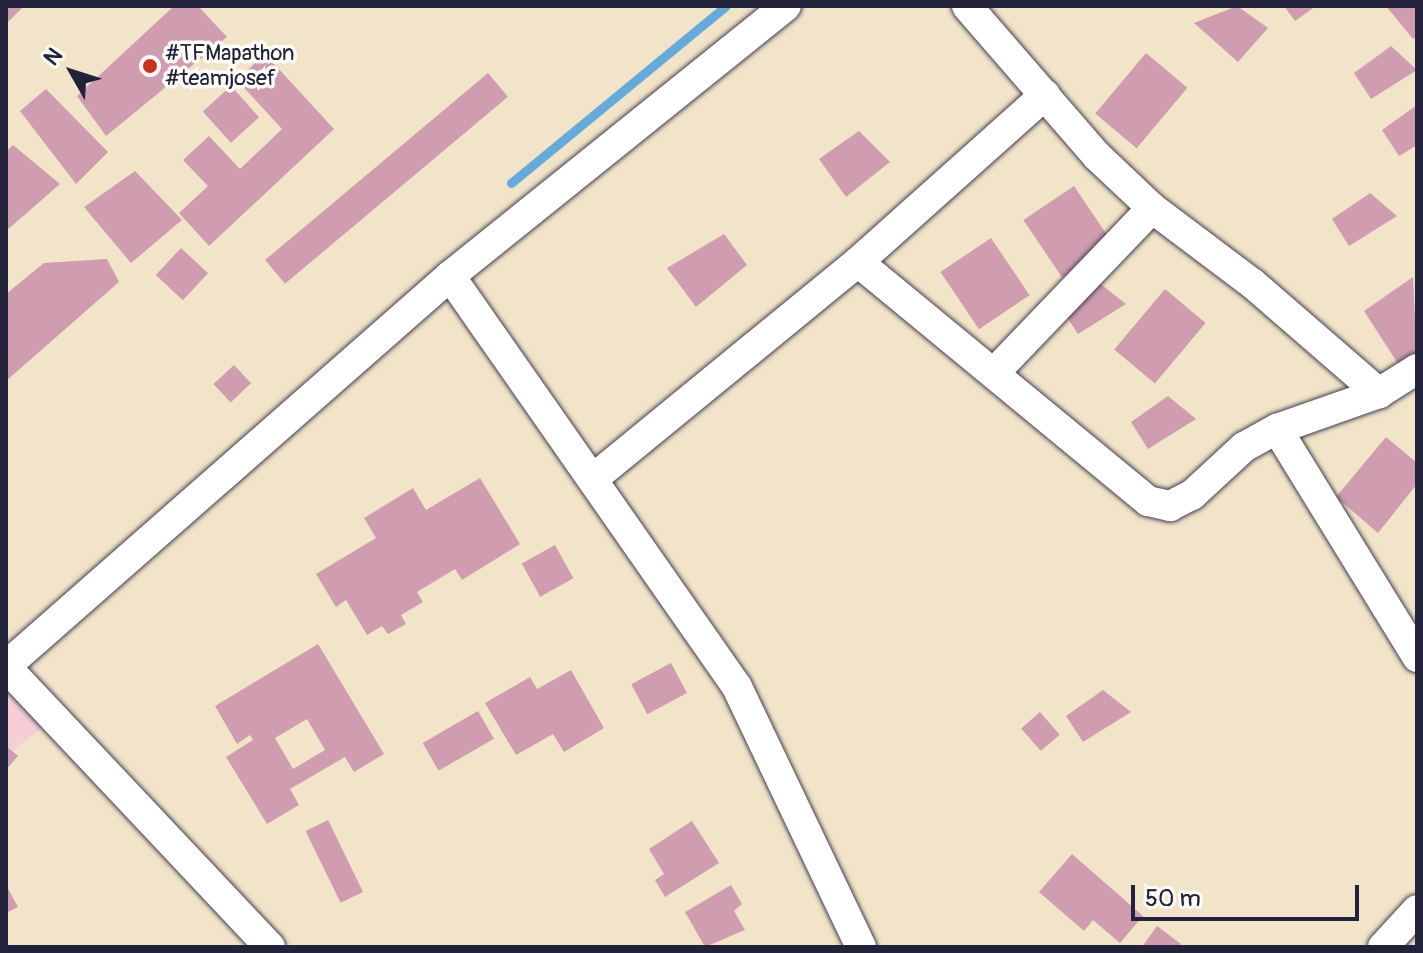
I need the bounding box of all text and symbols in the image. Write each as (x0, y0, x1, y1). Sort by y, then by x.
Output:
north arrow (32, 32, 112, 112)
place label: #TFMapathon #teamjosef (166, 40, 294, 92)
text: N (38, 42, 69, 71)
marker: #TFMapathon #teamjosef (141, 57, 159, 75)
scale bar (1135, 869, 1363, 919)
text: 50 m (1145, 884, 1201, 913)

